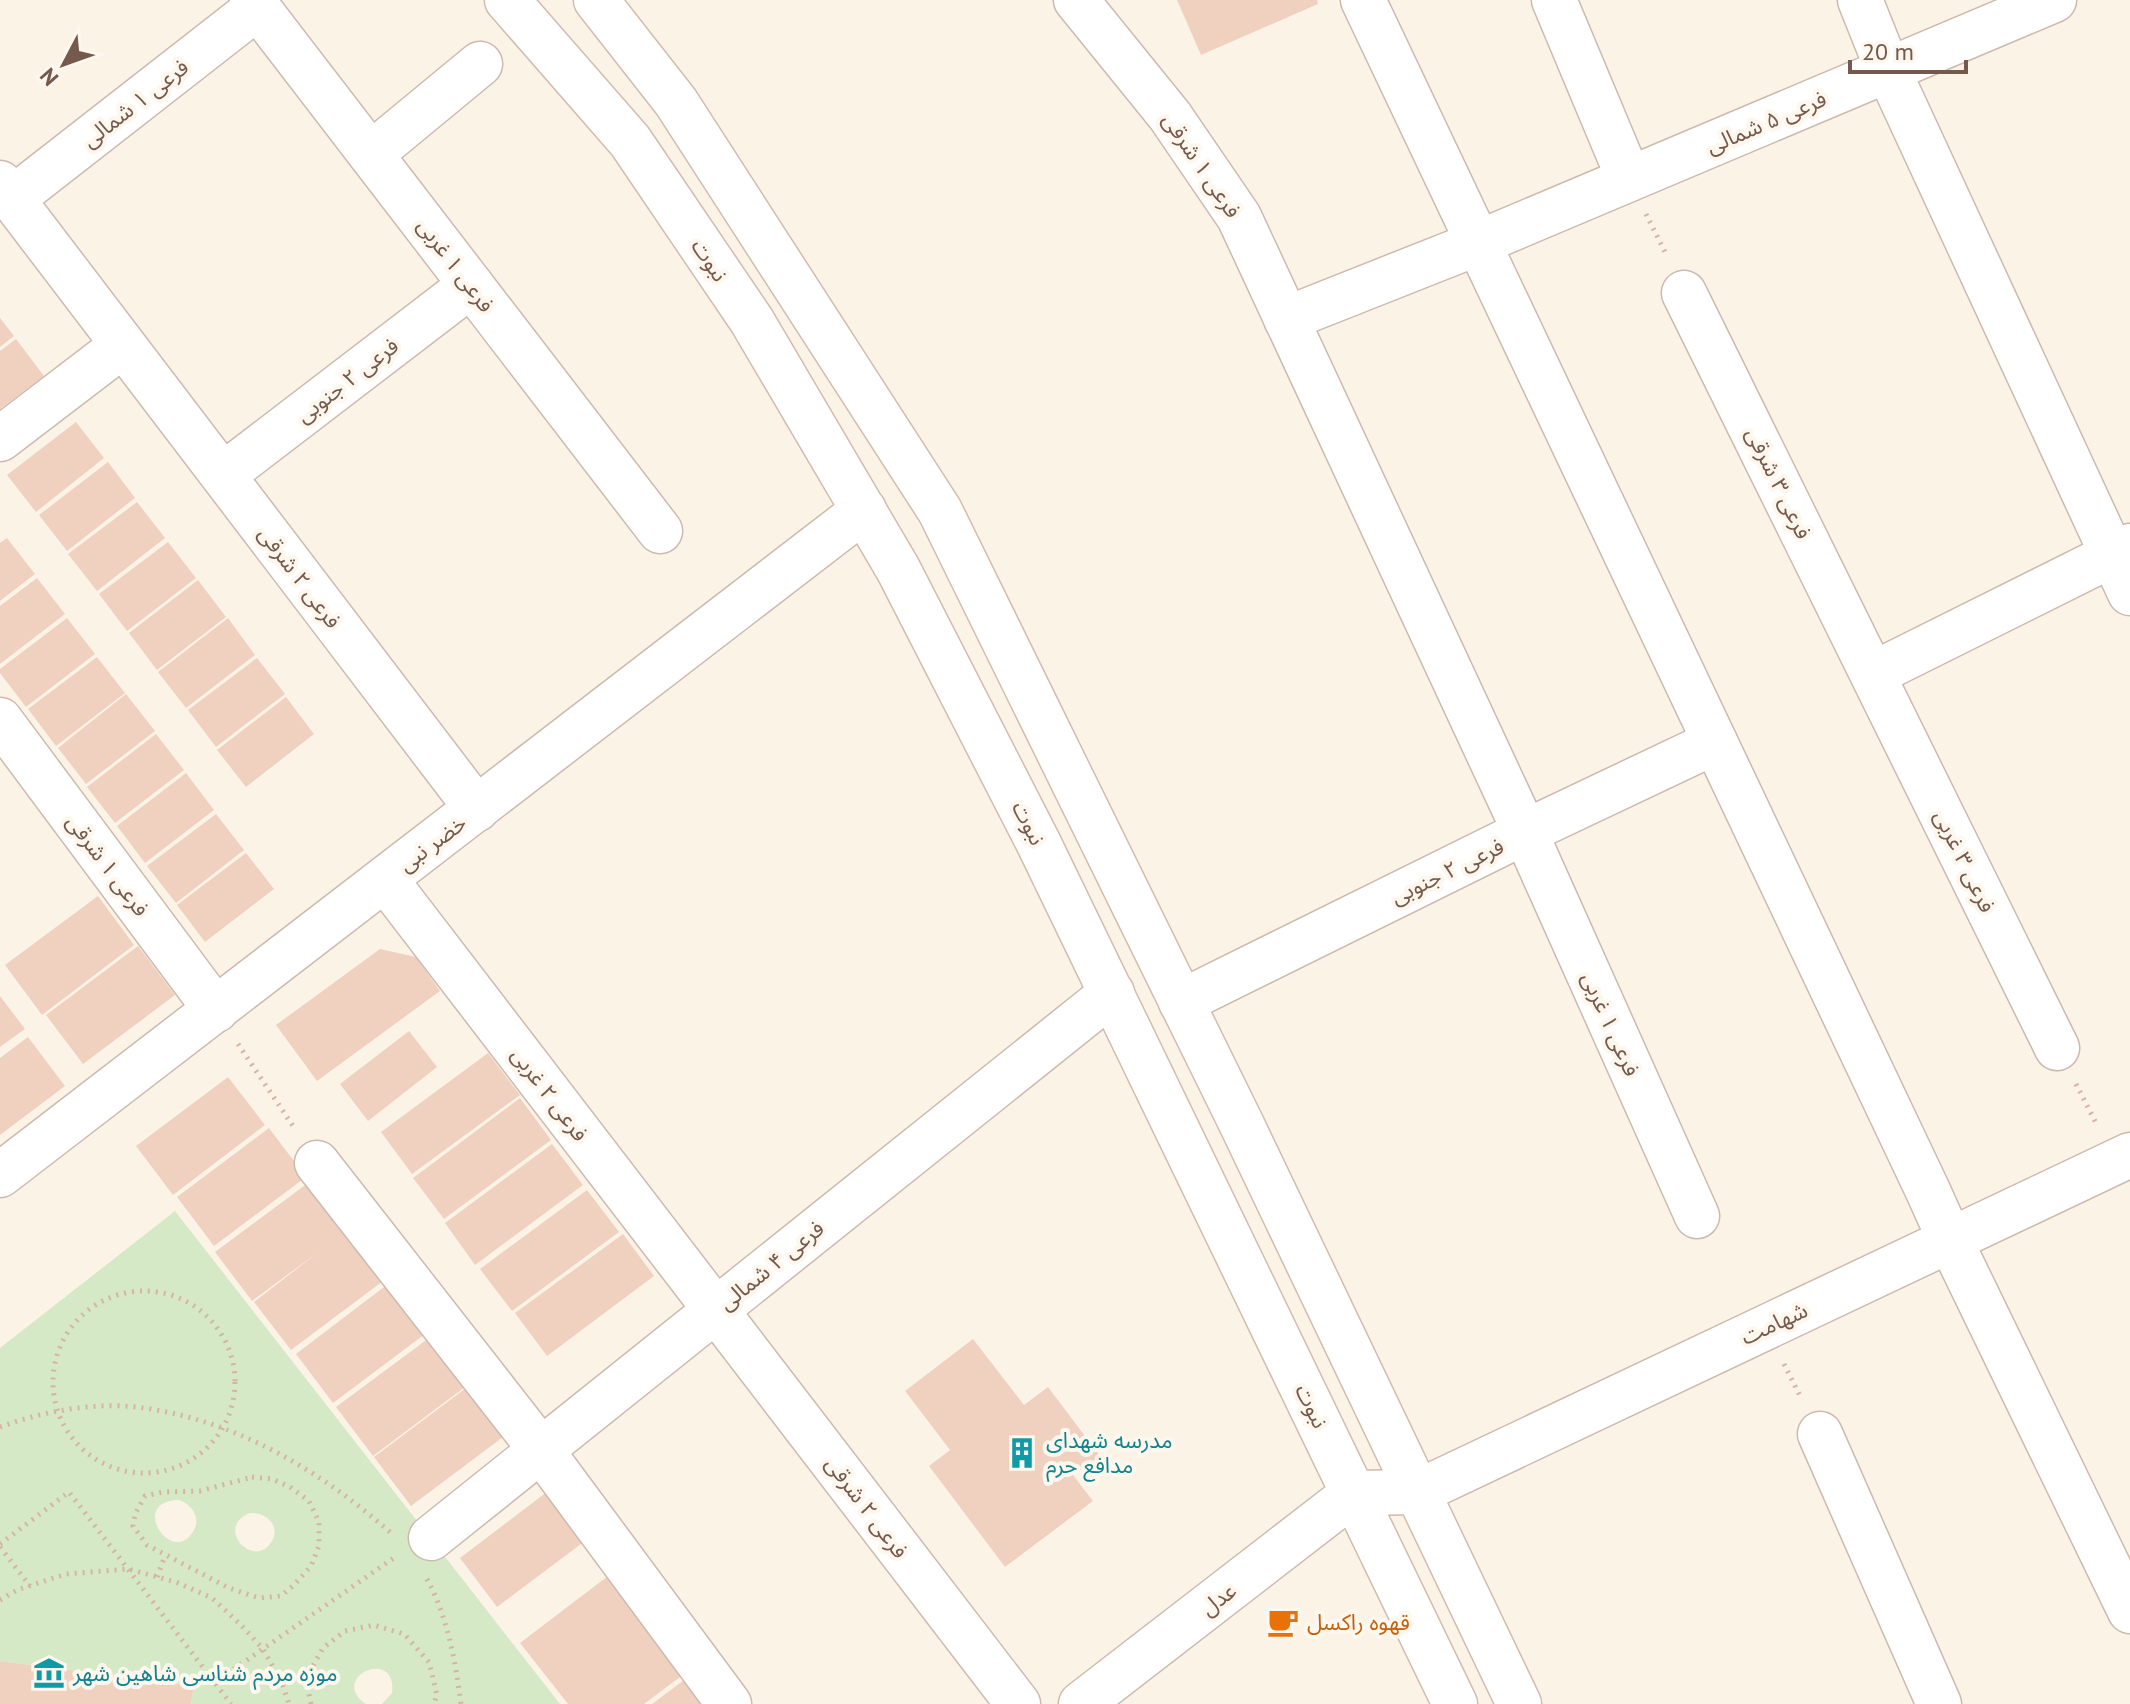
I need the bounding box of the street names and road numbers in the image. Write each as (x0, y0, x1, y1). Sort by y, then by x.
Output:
street label: فرعی ۱‍ شمالی (76, 53, 194, 153)
street label: فرعی ۵ شمالی (1702, 84, 1830, 160)
street label: فرعی ۱ شرقی (1157, 107, 1247, 223)
street label: فرعی ۱ غربی (411, 212, 501, 318)
street label: نبوت (686, 233, 734, 287)
street label: فرعی ۲ جنوبی (290, 331, 404, 429)
street label: فرعی ۳ شرقی (1740, 423, 1818, 543)
street label: فرعی ۲ شرقی (252, 520, 348, 634)
street label: نبوت (1006, 796, 1052, 850)
street label: فرعی ۳ غربی (1928, 805, 2002, 917)
street label: فرعی ۱ شرقی (60, 808, 156, 922)
street label: خضر نبی (392, 808, 472, 878)
street label: فرعی ۲ جنوبی (1386, 832, 1508, 910)
street label: فرعی ۱ غربی (1576, 968, 1646, 1080)
street label: فرعی ۲ غربی (505, 1041, 595, 1147)
street label: فرعی ۴ شمالی (712, 1214, 830, 1316)
street label: شهامت (1736, 1295, 1812, 1351)
street label: نبوت (1289, 1379, 1335, 1433)
street label: فرعی ۲ شرقی (819, 1450, 915, 1564)
street label: عدل (1194, 1576, 1242, 1622)

